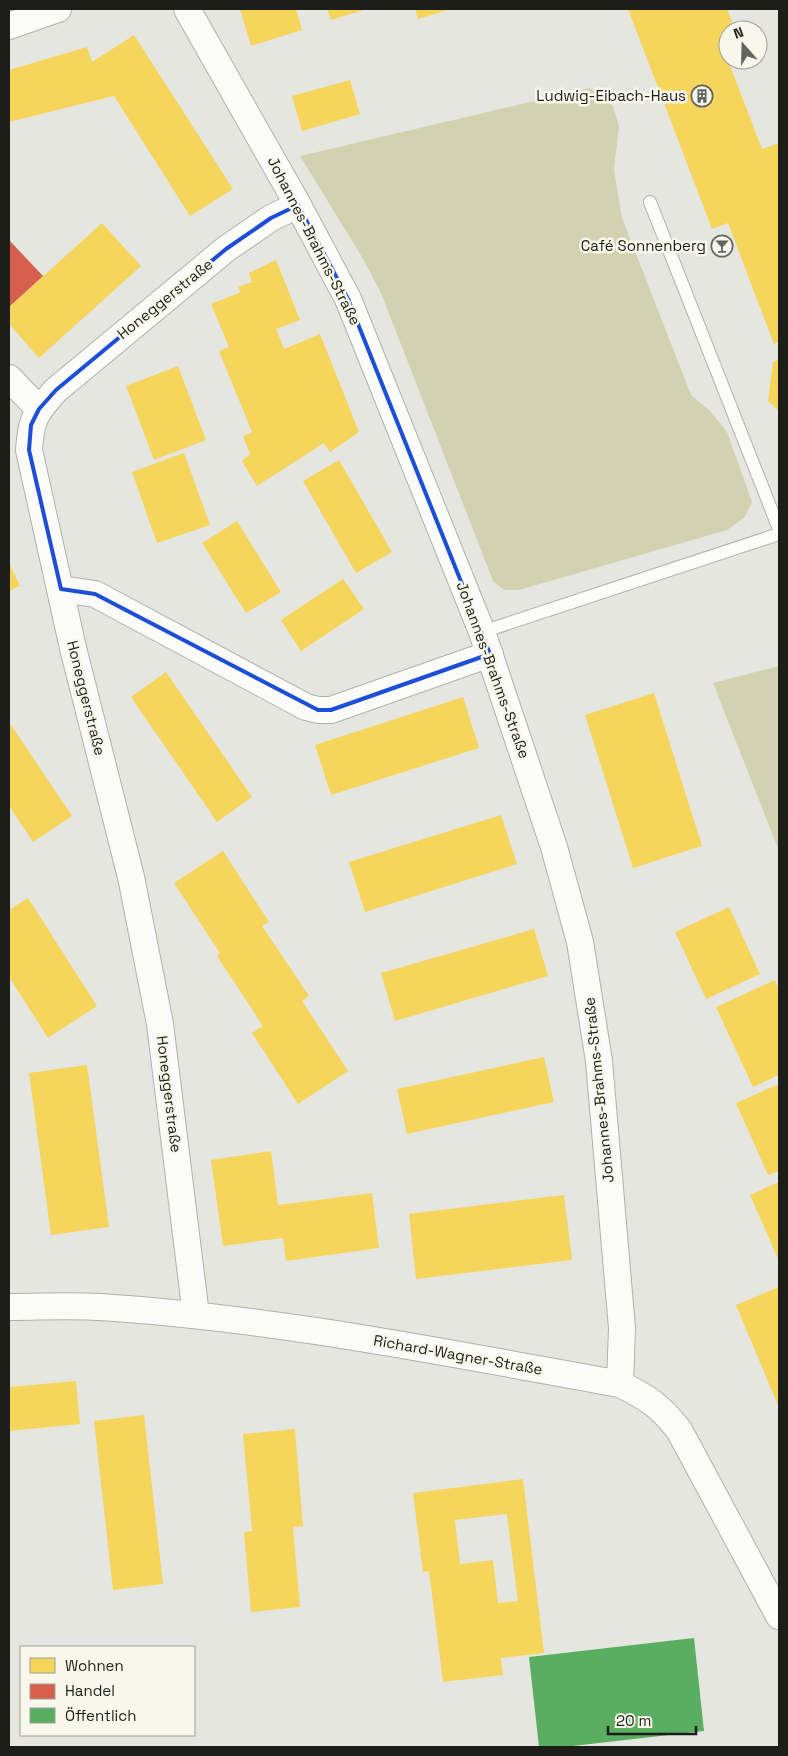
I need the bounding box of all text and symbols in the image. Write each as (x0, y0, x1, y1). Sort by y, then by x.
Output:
north arrow (718, 20, 768, 70)
text: N (731, 23, 746, 43)
building icon: Ludwig-Eibach-Haus (690, 84, 714, 108)
place label: Ludwig-Eibach-Haus (536, 86, 686, 105)
street label: Johannes-Brahms-Straße (264, 153, 365, 328)
bar icon: Café Sonnenberg (710, 234, 734, 258)
place label: Café Sonnenberg (581, 236, 706, 255)
street label: Honeggerstraße (113, 254, 217, 343)
street label: Johannes-Brahms-Straße (453, 579, 534, 761)
street label: Honeggerstraße (63, 638, 110, 757)
street label: Johannes-Brahms-Straße (579, 996, 618, 1184)
street label: Honeggerstraße (153, 1034, 186, 1154)
street label: Richard-Wagner-Straße (372, 1330, 544, 1379)
legend (20, 1646, 195, 1736)
text: Wohnen (65, 1656, 124, 1675)
text: Handel (65, 1681, 115, 1700)
scale bar (608, 1704, 696, 1736)
text: Öffentlich (65, 1706, 136, 1725)
text: 20 m (616, 1711, 651, 1730)

